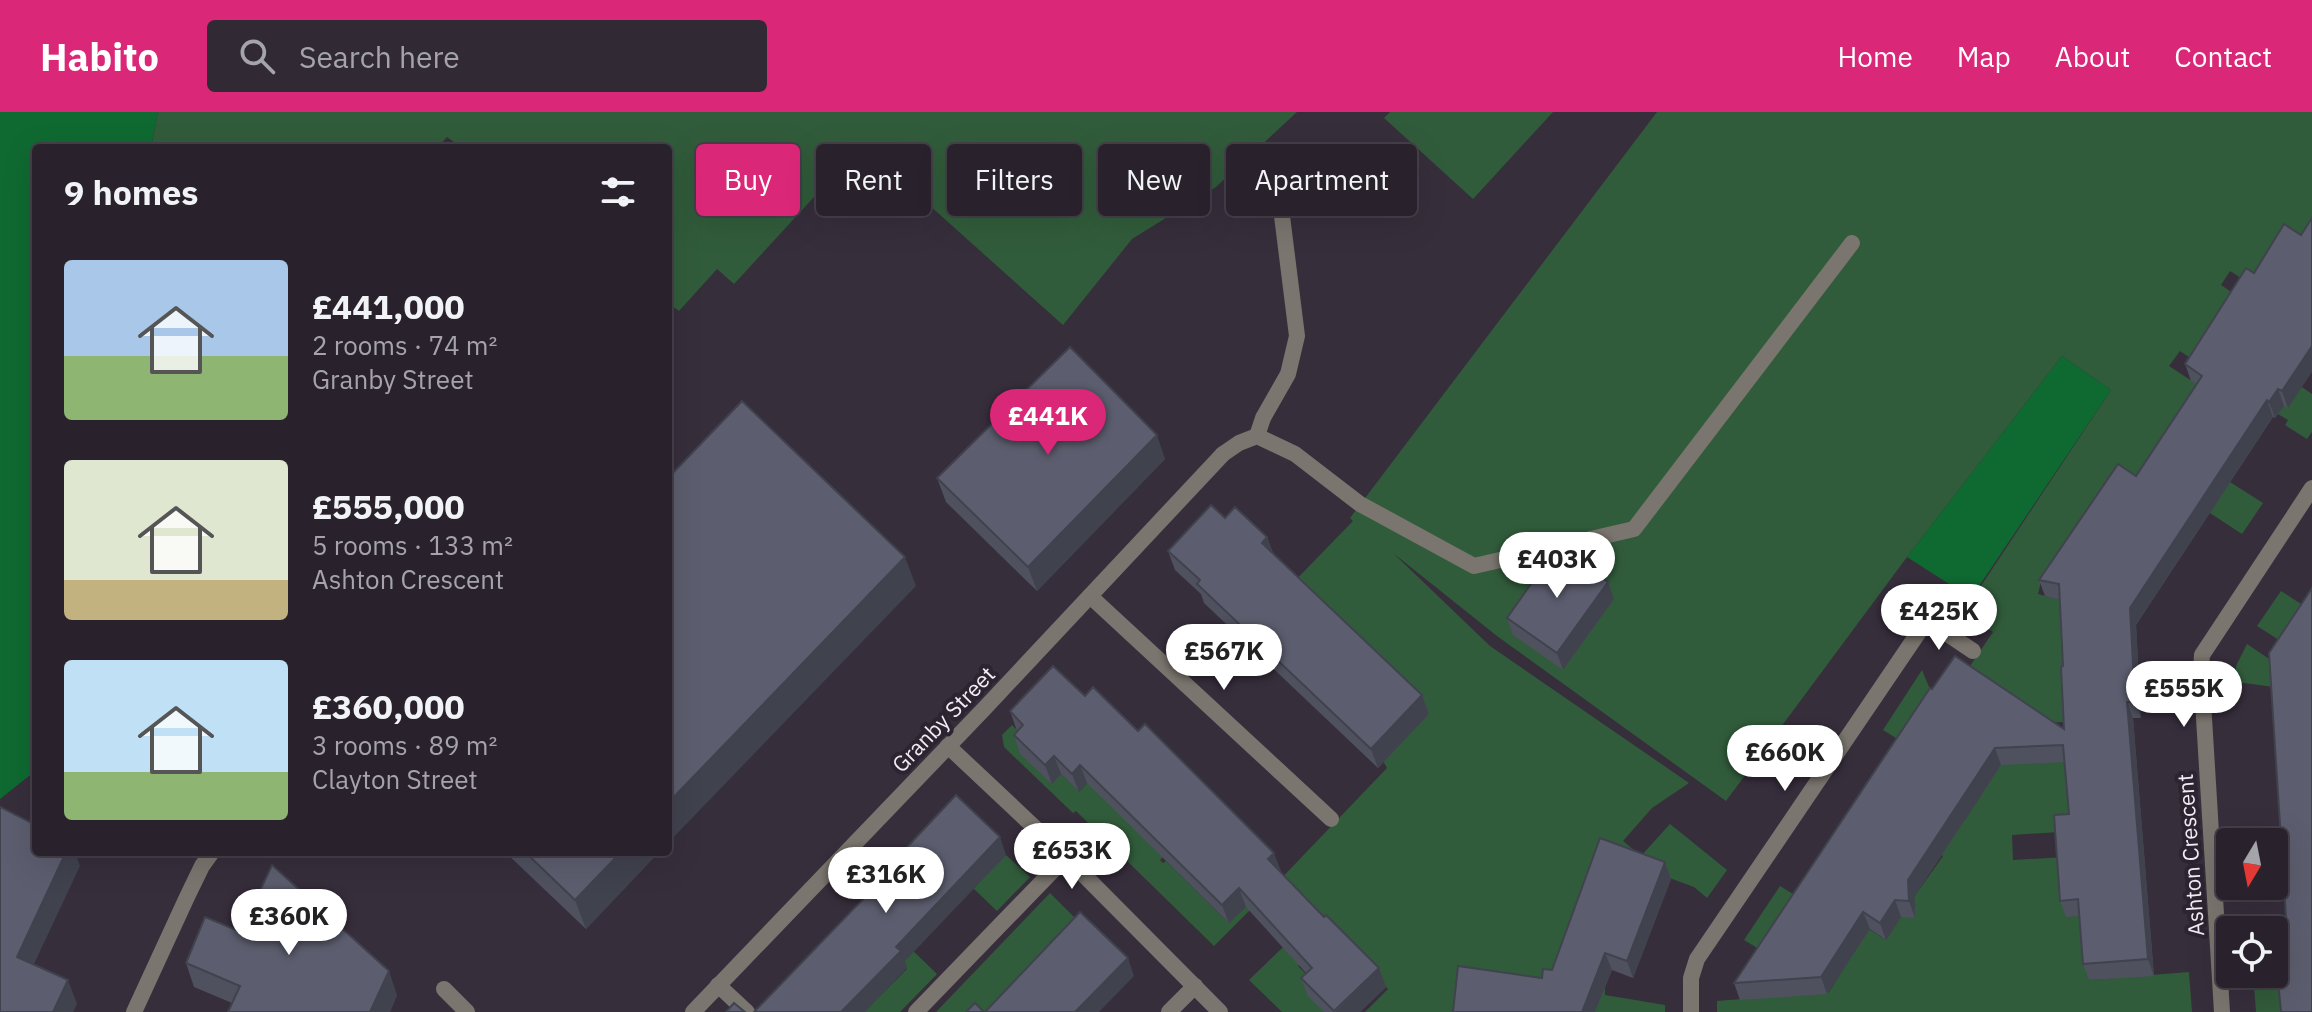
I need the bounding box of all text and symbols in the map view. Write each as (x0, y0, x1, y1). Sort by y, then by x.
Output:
search box (207, 20, 767, 92)
text: Habito (40, 32, 159, 81)
icon: search (235, 34, 279, 78)
text: Search here (299, 37, 460, 76)
text: Home (1837, 38, 1913, 75)
text: Map (1957, 38, 2011, 75)
text: About (2055, 38, 2130, 75)
text: Contact (2174, 38, 2272, 75)
chip: Buy (696, 144, 800, 216)
chip: Rent (816, 144, 931, 216)
chip: Filters (947, 144, 1082, 216)
chip: New (1098, 144, 1210, 216)
chip: Apartment (1226, 144, 1417, 216)
text: 9 homes (64, 170, 199, 214)
icon: filters (596, 170, 640, 214)
text: £441,000 (312, 284, 465, 328)
icon: home (128, 292, 224, 388)
text: 2 rooms · 74 m² (312, 328, 497, 362)
text: Granby Street (312, 362, 474, 396)
pin: £441K (992, 389, 1104, 457)
text: £441K (1008, 398, 1088, 432)
text: £555,000 (312, 484, 465, 528)
icon: home (128, 492, 224, 588)
text: 5 rooms · 133 m² (312, 528, 513, 562)
pin: £403K (1501, 532, 1613, 600)
text: £403K (1517, 541, 1597, 575)
text: Ashton Crescent (312, 562, 504, 596)
pin: £425K (1883, 584, 1995, 652)
text: £425K (1899, 593, 1979, 627)
pin: £567K (1168, 624, 1280, 692)
text: £567K (1184, 633, 1264, 667)
street label: Granby Street (885, 660, 1001, 778)
pin: £555K (2128, 661, 2240, 729)
text: £555K (2144, 670, 2224, 704)
text: £360,000 (312, 684, 465, 728)
icon: home (128, 692, 224, 788)
pin: £660K (1729, 725, 1841, 793)
text: 3 rooms · 89 m² (312, 728, 497, 762)
text: £660K (1745, 734, 1825, 768)
text: Clayton Street (312, 762, 478, 796)
street label: Ashton Crescent (2170, 773, 2210, 937)
pin: £653K (1016, 823, 1128, 891)
north arrow (2216, 828, 2288, 900)
map controls (2216, 828, 2288, 988)
text: £653K (1032, 832, 1112, 866)
pin: £316K (830, 847, 942, 915)
text: £316K (846, 856, 926, 890)
pin: £360K (233, 889, 345, 957)
text: £360K (249, 898, 329, 932)
button: locate (2216, 916, 2288, 988)

